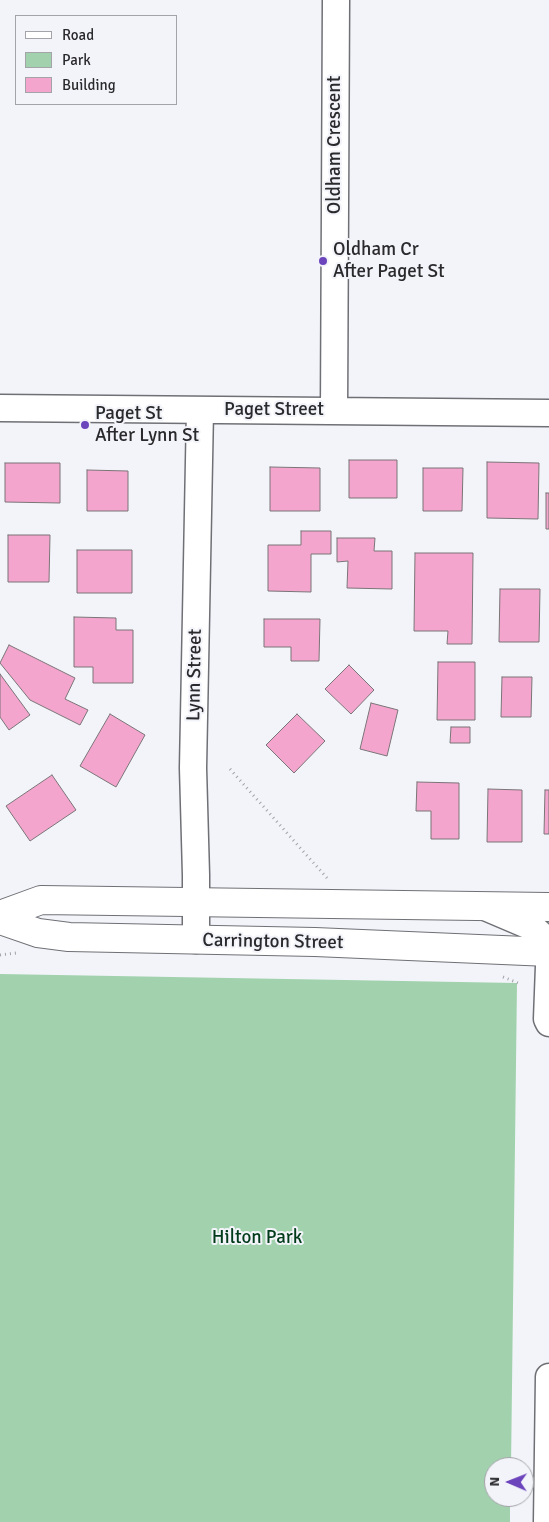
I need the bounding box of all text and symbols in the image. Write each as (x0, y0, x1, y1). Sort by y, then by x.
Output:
legend (15, 15, 178, 105)
text: Road (62, 26, 94, 44)
text: Park (62, 51, 91, 69)
text: Building (62, 76, 116, 94)
street label: Oldham Crescent (324, 76, 346, 214)
place label: Oldham Cr After Paget St (333, 239, 445, 283)
marker: Oldham Cr After Paget St (317, 255, 329, 267)
street label: Paget Street (224, 399, 324, 421)
place label: Paget St After Lynn St (95, 403, 199, 447)
marker: Paget St After Lynn St (79, 419, 91, 431)
street label: Lynn Street (183, 629, 207, 721)
street label: Carrington Street (202, 929, 344, 955)
park label: Hilton Park (212, 1227, 302, 1249)
north arrow (484, 1457, 534, 1507)
text: N (486, 1477, 503, 1487)

